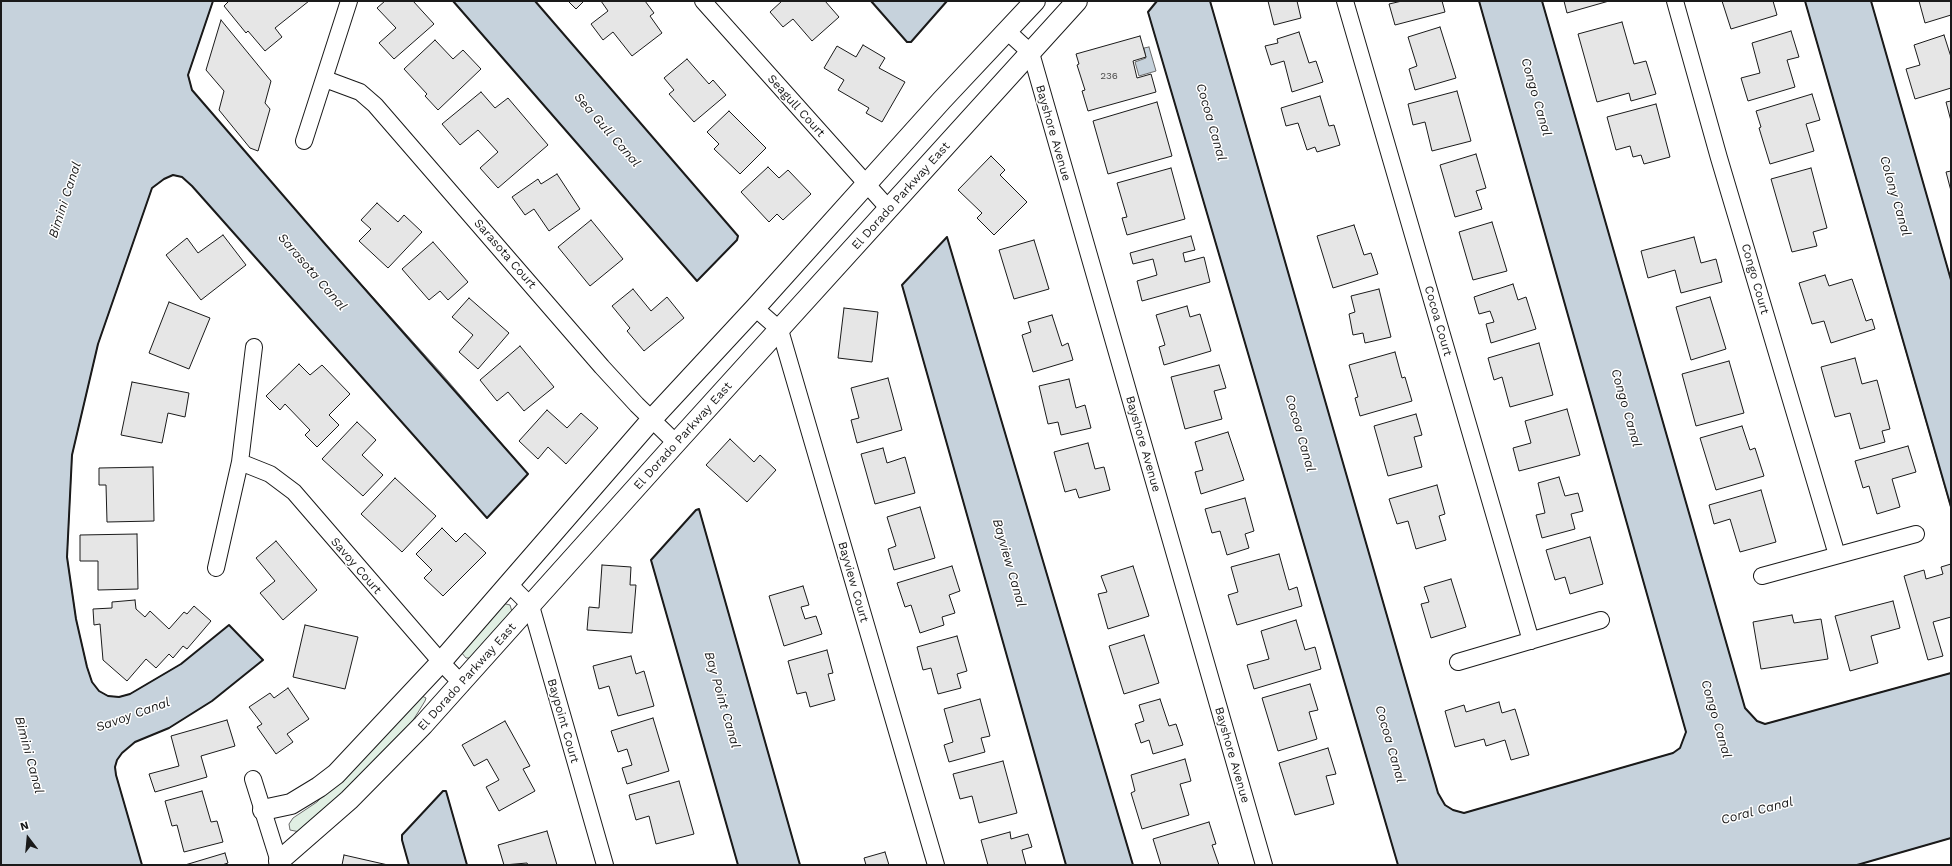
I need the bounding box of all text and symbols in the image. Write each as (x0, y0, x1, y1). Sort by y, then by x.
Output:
water label: Congo Canal (1517, 56, 1555, 138)
house number: 236 (1100, 70, 1118, 82)
street label: Seagull Court (764, 72, 828, 140)
water label: Cocoa Canal (1192, 81, 1230, 163)
street label: Bayshore Avenue (1032, 83, 1074, 183)
water label: Sea Gull Canal (570, 90, 644, 170)
street label: El Dorado Parkway East (849, 139, 953, 253)
water label: Colony Canal (1876, 154, 1914, 238)
water label: Bimini Canal (45, 160, 85, 240)
street label: Sarasota Court (471, 216, 539, 292)
water label: Sarasota Canal (274, 230, 350, 314)
street label: Congo Court (1738, 242, 1772, 316)
street label: Cocoa Court (1421, 284, 1455, 358)
water label: Congo Canal (1607, 367, 1645, 449)
street label: El Dorado Parkway East (631, 379, 735, 493)
water label: Cocoa Canal (1281, 392, 1319, 474)
street label: Bayshore Avenue (1122, 394, 1164, 494)
water label: Bayview Canal (989, 517, 1029, 609)
street label: Savoy Court (328, 535, 384, 597)
street label: Bayview Court (835, 540, 871, 624)
street label: El Dorado Parkway East (415, 620, 519, 734)
water label: Bay Point Canal (701, 650, 743, 750)
street label: Baypoint Court (544, 677, 582, 765)
water label: Congo Canal (1697, 678, 1735, 760)
water label: Savoy Canal (94, 694, 172, 736)
water label: Cocoa Canal (1371, 703, 1409, 785)
street label: Bayshore Avenue (1211, 705, 1253, 805)
water label: Bimini Canal (11, 715, 47, 795)
water label: Coral Canal (1719, 794, 1795, 828)
north arrow (8, 818, 48, 858)
text: N (19, 819, 30, 833)

